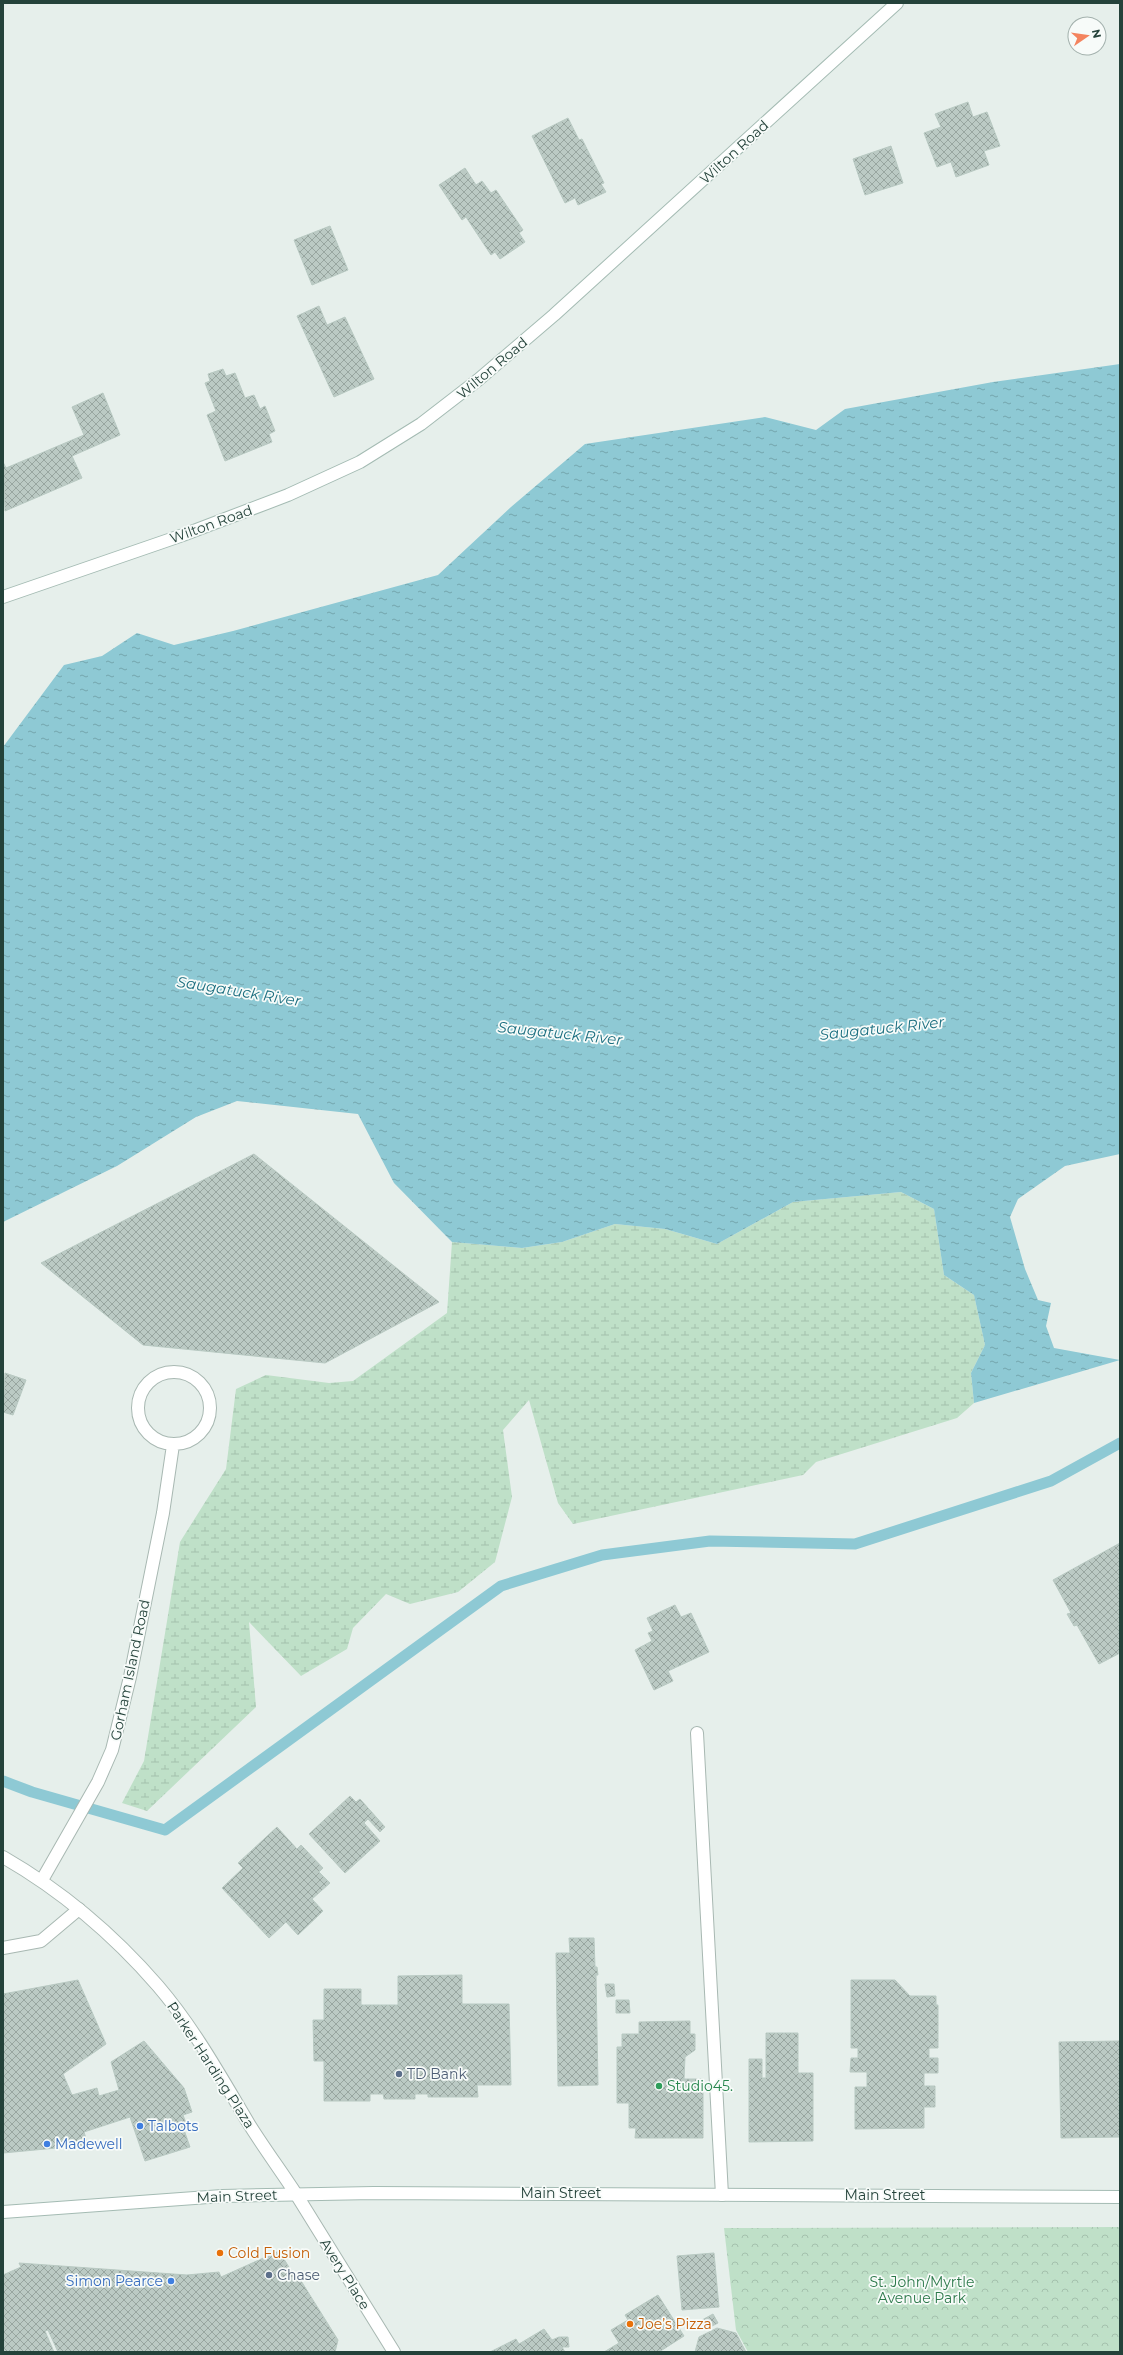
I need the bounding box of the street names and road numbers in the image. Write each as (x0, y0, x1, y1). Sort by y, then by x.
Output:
street label: Wilton Road (696, 116, 772, 188)
street label: Wilton Road (453, 333, 531, 403)
street label: Wilton Road (167, 501, 255, 547)
street label: Gorham Island Road (106, 1598, 154, 1742)
street label: Parker Harding Plaza (163, 1998, 259, 2132)
street label: Main Street (521, 2184, 602, 2202)
street label: Main Street (196, 2186, 278, 2206)
street label: Main Street (845, 2186, 926, 2204)
street label: Avery Place (316, 2235, 374, 2313)

